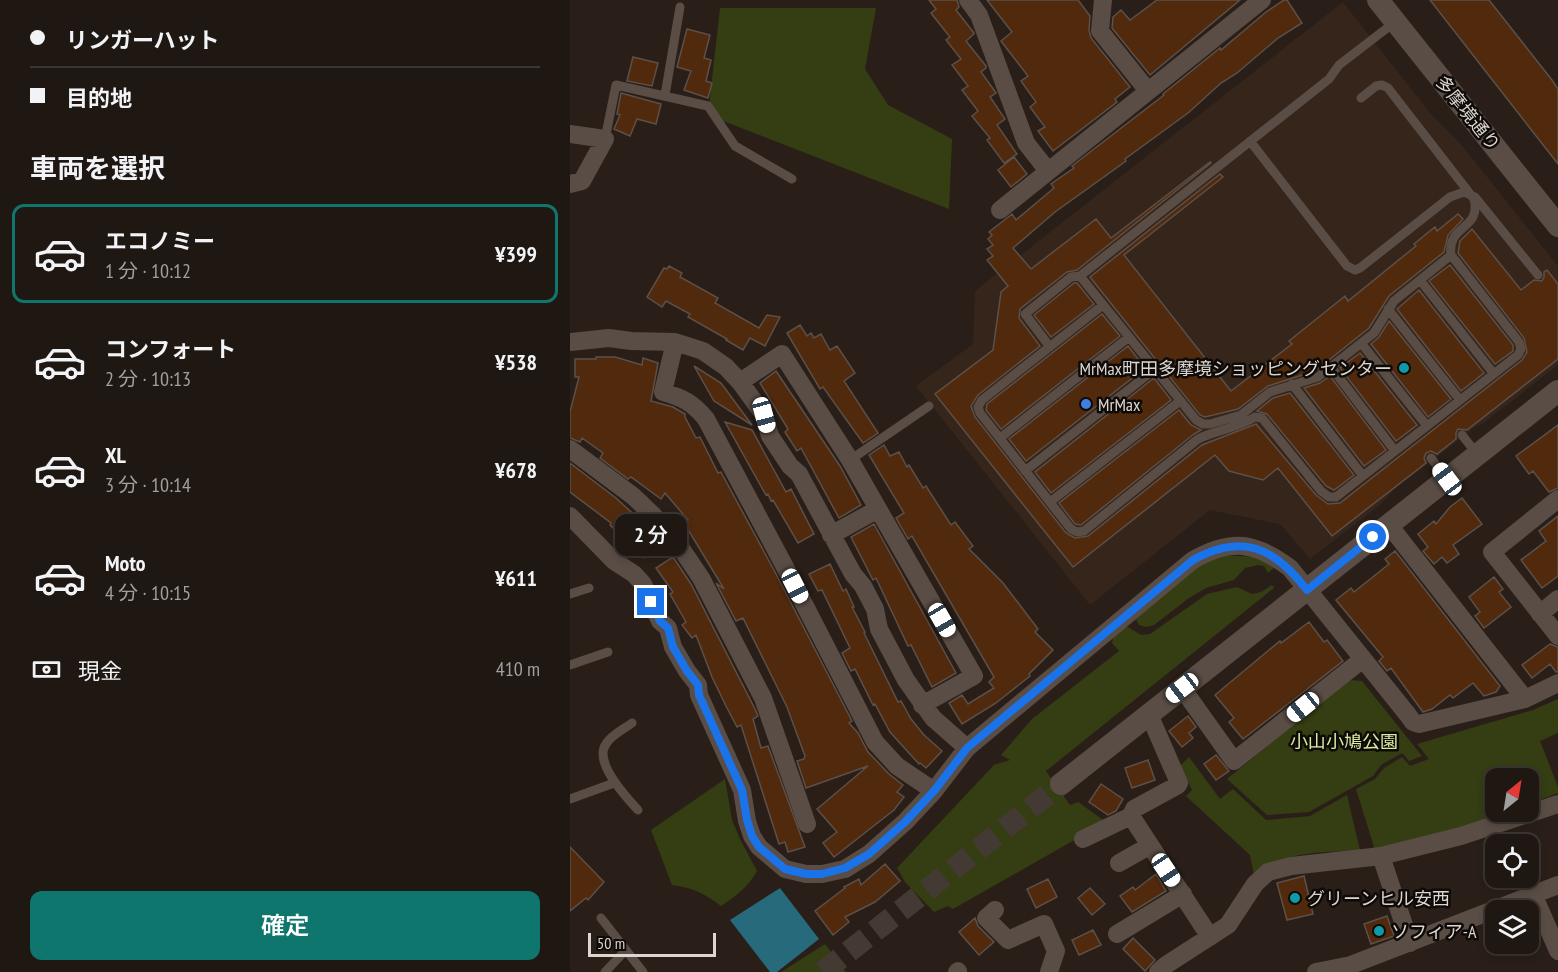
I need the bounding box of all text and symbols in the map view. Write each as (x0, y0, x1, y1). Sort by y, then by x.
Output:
text: リンガーハット (66, 26, 220, 54)
street label: 多摩境通り (1431, 71, 1505, 155)
text: 目的地 (66, 84, 132, 112)
text: 車両を選択 (30, 151, 165, 185)
icon: car (33, 227, 87, 281)
text: エコノミー (105, 227, 215, 255)
text: ¥399 (495, 240, 537, 268)
text: 1 分 · 10:12 (105, 258, 191, 284)
icon: car (33, 335, 87, 389)
text: コンフォート (105, 335, 236, 363)
text: ¥538 (495, 348, 537, 376)
place label: MrMax町田多摩境ショッピングセンター (1080, 357, 1392, 380)
marker: MrMax町田多摩境ショッピングセンター (1397, 361, 1411, 375)
text: 2 分 · 10:13 (105, 366, 191, 392)
place label: MrMax (1098, 393, 1141, 416)
car (751, 395, 777, 435)
marker: MrMax (1079, 397, 1093, 411)
text: XL (105, 441, 126, 469)
icon: car (33, 443, 87, 497)
text: ¥678 (495, 456, 537, 484)
car (1429, 459, 1465, 499)
text: 3 分 · 10:14 (105, 472, 191, 498)
callout: 2 分 (615, 515, 687, 557)
text: 2 分 (634, 522, 668, 548)
route start (1359, 523, 1386, 550)
text: Moto (105, 549, 146, 577)
icon: car (33, 551, 87, 605)
text: ¥611 (495, 564, 537, 592)
car (779, 566, 811, 606)
text: 4 分 · 10:15 (105, 580, 191, 606)
route end (637, 588, 664, 615)
car (925, 600, 959, 640)
icon: cash (30, 653, 63, 686)
text: 410 m (496, 656, 540, 682)
text: 現金 (78, 657, 122, 685)
car (1162, 670, 1202, 706)
car (1283, 689, 1323, 725)
park label: 小山小鳩公園 (1290, 730, 1398, 753)
north arrow (1485, 768, 1539, 822)
map controls (1485, 768, 1539, 954)
button: locate (1485, 834, 1539, 888)
car (1148, 850, 1184, 890)
place label: グリーンヒル安西 (1307, 887, 1450, 910)
button: 確定 (30, 891, 540, 960)
marker: グリーンヒル安西 (1288, 891, 1302, 905)
button: layers (1485, 900, 1539, 954)
place label: ソフィア-A (1391, 920, 1477, 943)
marker: ソフィア-A (1372, 924, 1386, 938)
scale bar (588, 930, 716, 958)
text: 50 m (597, 933, 625, 953)

